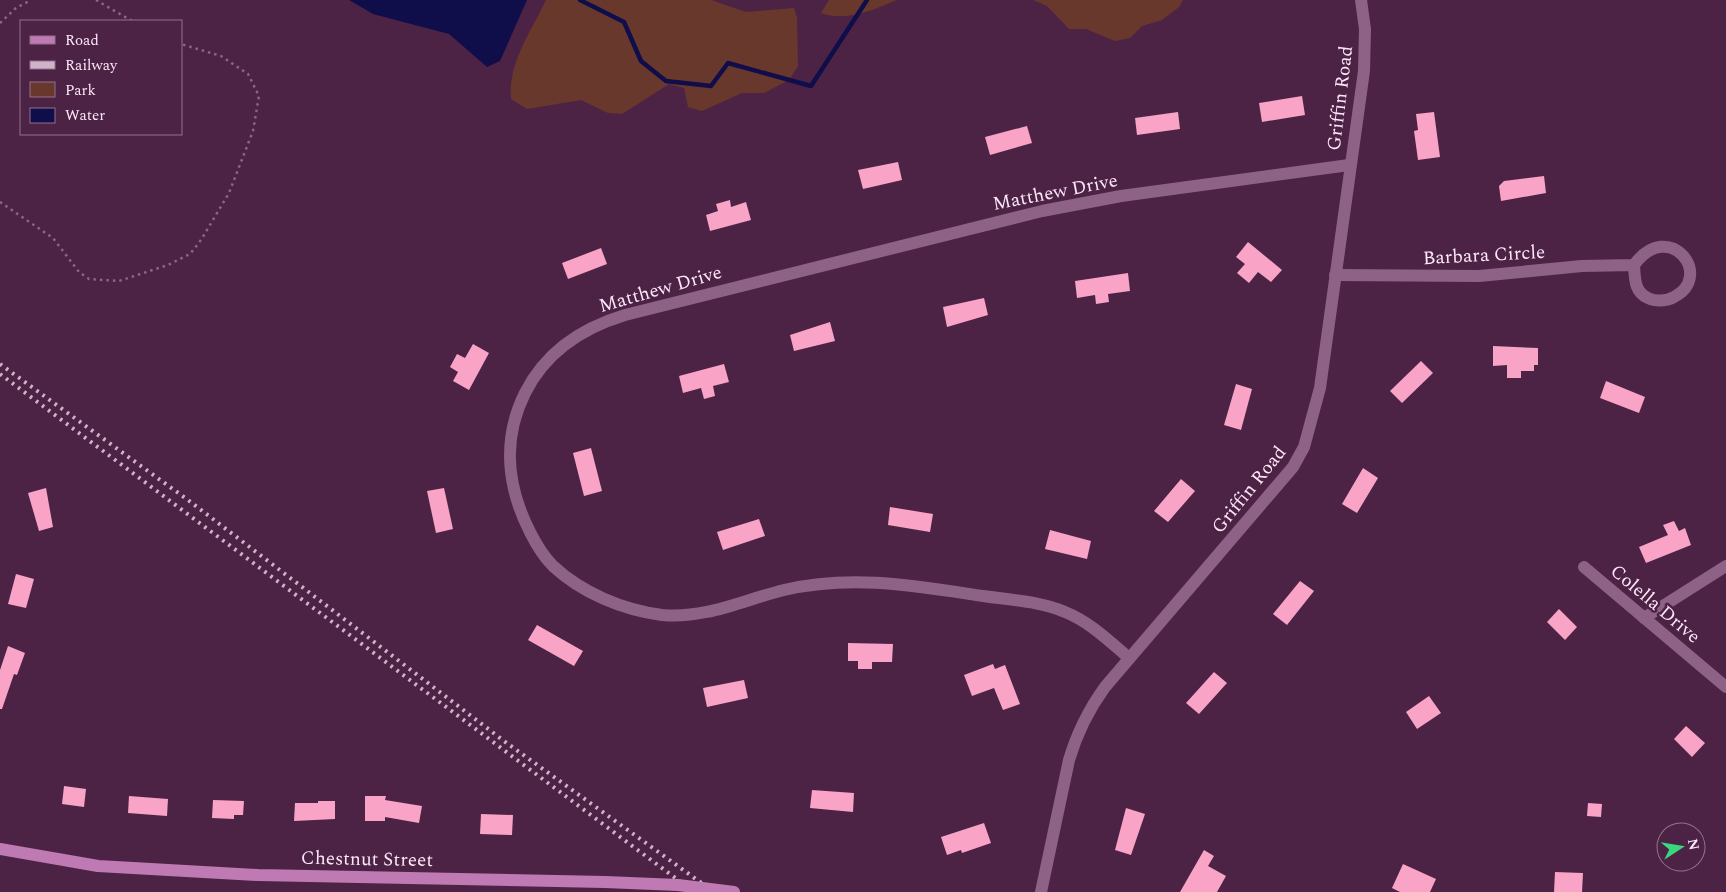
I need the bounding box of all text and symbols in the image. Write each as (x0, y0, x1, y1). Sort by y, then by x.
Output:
legend (20, 20, 182, 135)
text: Road (65, 29, 99, 52)
street label: Griffin Road (1320, 44, 1361, 152)
text: Railway (65, 54, 118, 77)
text: Park (65, 79, 96, 102)
text: Water (65, 104, 105, 127)
street label: Matthew Drive (990, 166, 1120, 219)
street label: Barbara Circle (1422, 238, 1546, 273)
street label: Matthew Drive (595, 258, 725, 321)
street label: Griffin Road (1205, 440, 1294, 540)
street label: Colella Drive (1603, 557, 1707, 651)
north arrow (1656, 822, 1706, 872)
text: N (1682, 837, 1705, 852)
street label: Chestnut Street (301, 844, 433, 875)

